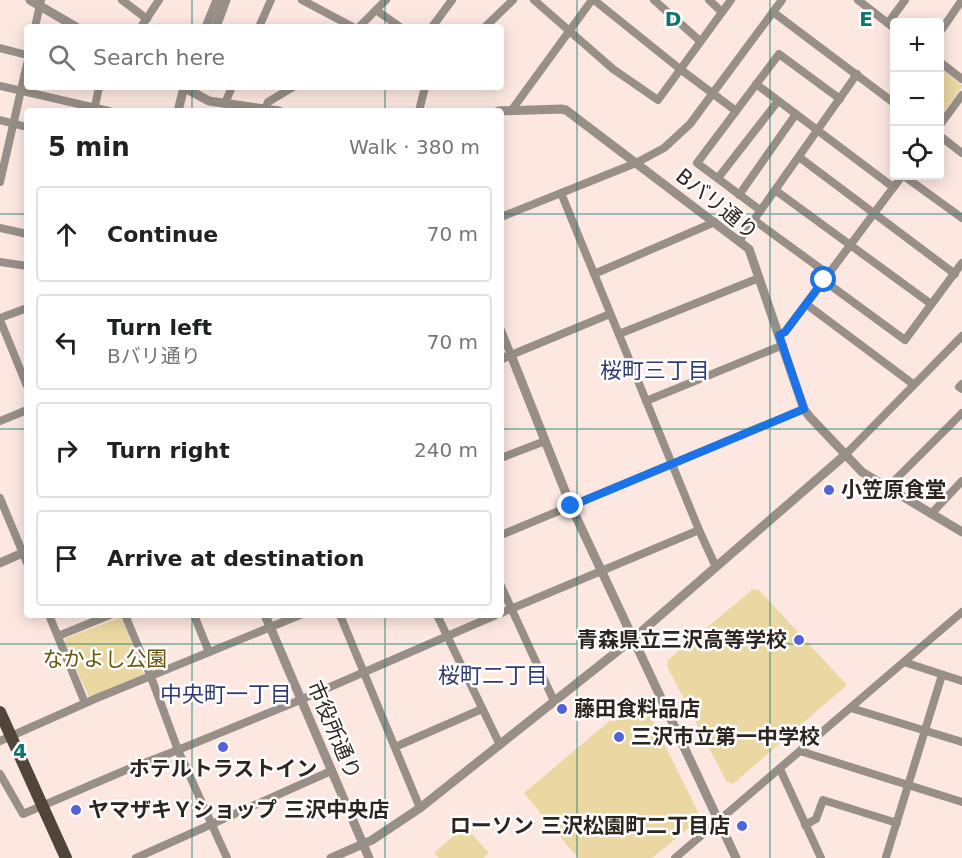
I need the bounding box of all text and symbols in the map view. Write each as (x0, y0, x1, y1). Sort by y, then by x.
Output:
text: D (665, 7, 681, 31)
text: E (859, 7, 873, 31)
map controls (890, 18, 944, 180)
button: + (890, 18, 944, 72)
search box (24, 24, 504, 90)
icon: search (45, 41, 78, 74)
text: Search here (93, 45, 225, 70)
button: − (890, 72, 944, 126)
button: locate (890, 126, 944, 180)
text: 5 min (48, 132, 130, 162)
text: Walk · 380 m (349, 135, 480, 159)
street label: Bバリ通り (671, 164, 763, 244)
icon: ahead (50, 218, 83, 251)
text: Continue (107, 222, 218, 247)
text: 70 m (427, 222, 478, 246)
route start (810, 266, 836, 292)
text: Turn left (107, 315, 212, 340)
icon: left (50, 326, 83, 359)
text: 70 m (427, 330, 478, 354)
text: Bバリ通り (107, 344, 201, 368)
district label: 桜町三丁目 (600, 358, 710, 383)
icon: right (50, 434, 83, 467)
text: Turn right (107, 438, 230, 463)
text: 240 m (414, 438, 478, 462)
place label: 小笠原食堂 (841, 478, 946, 502)
marker: 小笠原食堂 (822, 483, 836, 497)
route end (557, 492, 583, 518)
icon: arrive (50, 542, 83, 575)
text: Arrive at destination (107, 546, 364, 571)
place label: 青森県立三沢高等学校 (577, 628, 787, 652)
marker: 青森県立三沢高等学校 (792, 633, 806, 647)
park label: なかよし公園 (43, 647, 167, 671)
district label: 桜町二丁目 (438, 663, 548, 688)
street label: 市役所通り (302, 677, 366, 783)
district label: 中央町一丁目 (160, 682, 292, 707)
place label: 藤田食料品店 (574, 697, 700, 721)
marker: 藤田食料品店 (555, 702, 569, 716)
place label: 三沢市立第一中学校 (631, 725, 820, 749)
marker: 三沢市立第一中学校 (612, 730, 626, 744)
text: 4 (13, 739, 27, 763)
marker: ホテルトラストイン (216, 740, 230, 754)
place label: ホテルトラストイン (129, 757, 317, 781)
place label: ヤマザキＹショップ 三沢中央店 (88, 798, 389, 822)
marker: ヤマザキＹショップ 三沢中央店 (69, 803, 83, 817)
place label: ローソン 三沢松園町二丁目店 (450, 814, 730, 838)
marker: ローソン 三沢松園町二丁目店 (735, 819, 749, 833)

